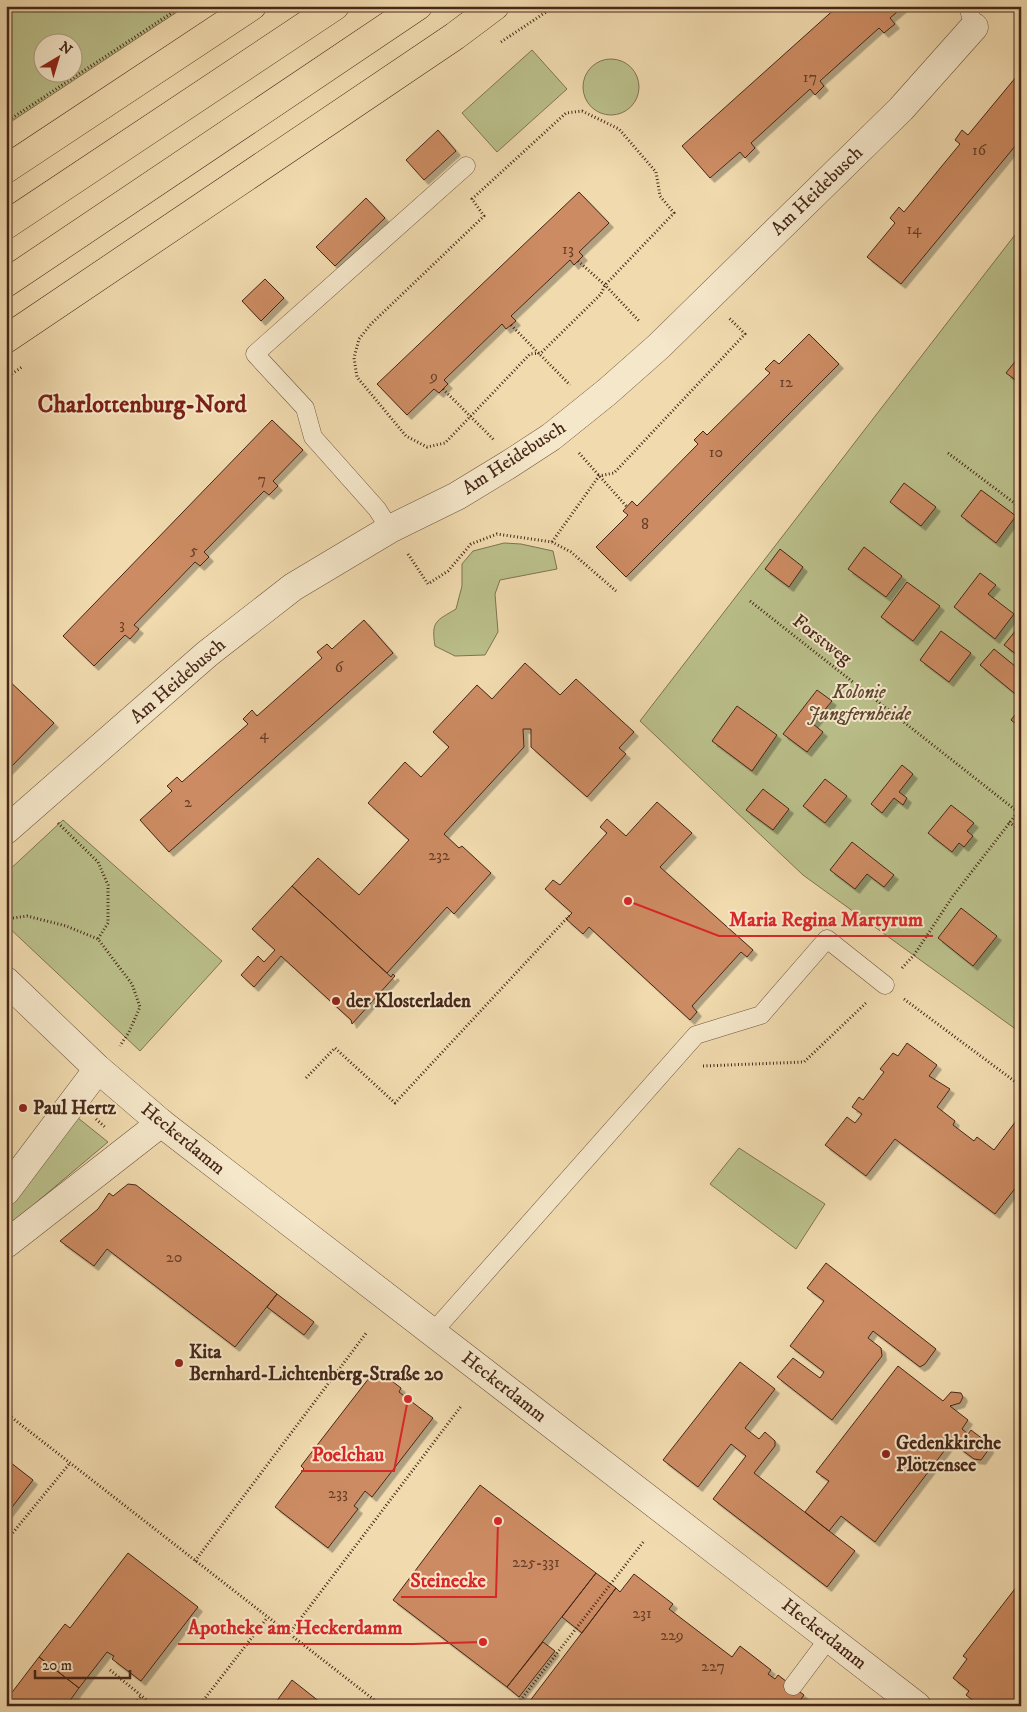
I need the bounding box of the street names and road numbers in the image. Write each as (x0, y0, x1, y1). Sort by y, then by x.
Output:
street label: Am Heidebusch (766, 141, 868, 241)
street label: Am Heidebusch (458, 416, 570, 500)
street label: Forstweg (788, 610, 857, 671)
street label: Am Heidebusch (126, 633, 230, 729)
street label: Heckerdamm (136, 1098, 230, 1180)
street label: Heckerdamm (457, 1347, 551, 1427)
street label: Heckerdamm (777, 1594, 871, 1674)

